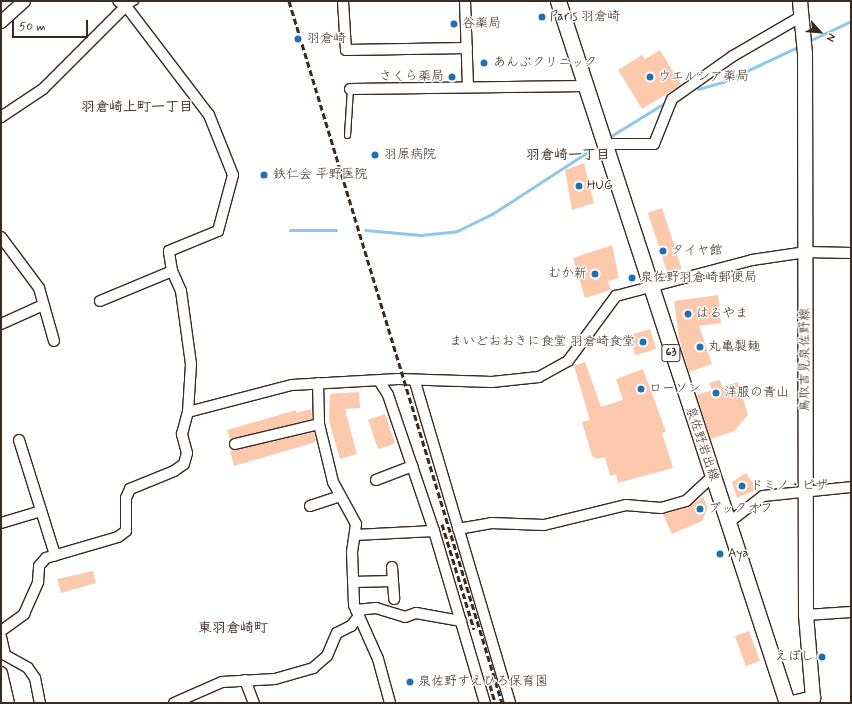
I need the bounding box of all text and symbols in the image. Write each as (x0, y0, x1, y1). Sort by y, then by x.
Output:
place label: Paris 羽倉崎 (550, 9, 620, 25)
scale bar (14, 12, 90, 38)
marker: Paris 羽倉崎 (537, 12, 547, 22)
north arrow (800, 12, 840, 52)
place label: 谷薬局 (462, 16, 501, 32)
text: 50 m (19, 19, 46, 35)
marker: 谷薬局 (449, 19, 459, 29)
place label: 羽倉崎 (307, 31, 346, 47)
text: N (823, 31, 839, 44)
marker: 羽倉崎 (292, 33, 304, 45)
place label: あんぶクリニック (493, 55, 597, 71)
marker: あんぶクリニック (478, 57, 490, 69)
place label: さくら薬局 (379, 69, 444, 85)
place label: ウエルシア薬局 (658, 69, 749, 85)
marker: さくら薬局 (447, 72, 457, 82)
marker: ウエルシア薬局 (645, 72, 655, 82)
district label: 羽倉崎上町一丁目 (81, 99, 193, 115)
place label: 羽原病院 (384, 147, 436, 163)
district label: 羽倉崎一丁目 (526, 147, 610, 163)
marker: 羽原病院 (369, 149, 381, 161)
place label: 鉄仁会 平野医院 (273, 167, 368, 183)
marker: 鉄仁会 平野医院 (258, 169, 270, 181)
place label: HUG (587, 178, 613, 194)
marker: HUG (574, 181, 584, 191)
place label: タイヤ館 (671, 243, 723, 259)
marker: タイヤ館 (658, 246, 668, 256)
place label: むか新 (548, 266, 587, 282)
marker: むか新 (590, 269, 600, 279)
place label: 泉佐野羽倉崎郵便局 (640, 270, 757, 286)
marker: 泉佐野羽倉崎郵便局 (627, 273, 637, 283)
place label: はるやま (696, 306, 748, 322)
street label: 鳥取吉見泉佐野線 (798, 308, 814, 412)
marker: はるやま (683, 309, 693, 319)
place label: まいどおおきに食堂 羽倉崎食堂 (449, 334, 635, 350)
marker: まいどおおきに食堂 羽倉崎食堂 (638, 337, 648, 347)
place label: 丸亀製麺 (708, 339, 760, 355)
marker: 丸亀製麺 (695, 342, 705, 352)
road number: 63 (661, 343, 681, 363)
place label: ローソン (649, 381, 701, 397)
marker: ローソン (636, 384, 646, 394)
place label: 洋服の青山 (724, 385, 789, 401)
marker: 洋服の青山 (711, 388, 721, 398)
street label: 泉佐野岩出線 (681, 405, 721, 483)
place label: ドミノ・ピザ (750, 478, 828, 494)
marker: ドミノ・ピザ (737, 481, 747, 491)
place label: ブックオフ (708, 501, 773, 517)
marker: ブックオフ (695, 504, 705, 514)
place label: Aya (728, 546, 749, 562)
marker: Aya (715, 549, 725, 559)
district label: 東羽倉崎町 (198, 620, 268, 636)
place label: えぼし (775, 649, 814, 665)
marker: えぼし (817, 652, 827, 662)
place label: 泉佐野すえひろ保育園 (418, 674, 548, 690)
marker: 泉佐野すえひろ保育園 (405, 677, 415, 687)

